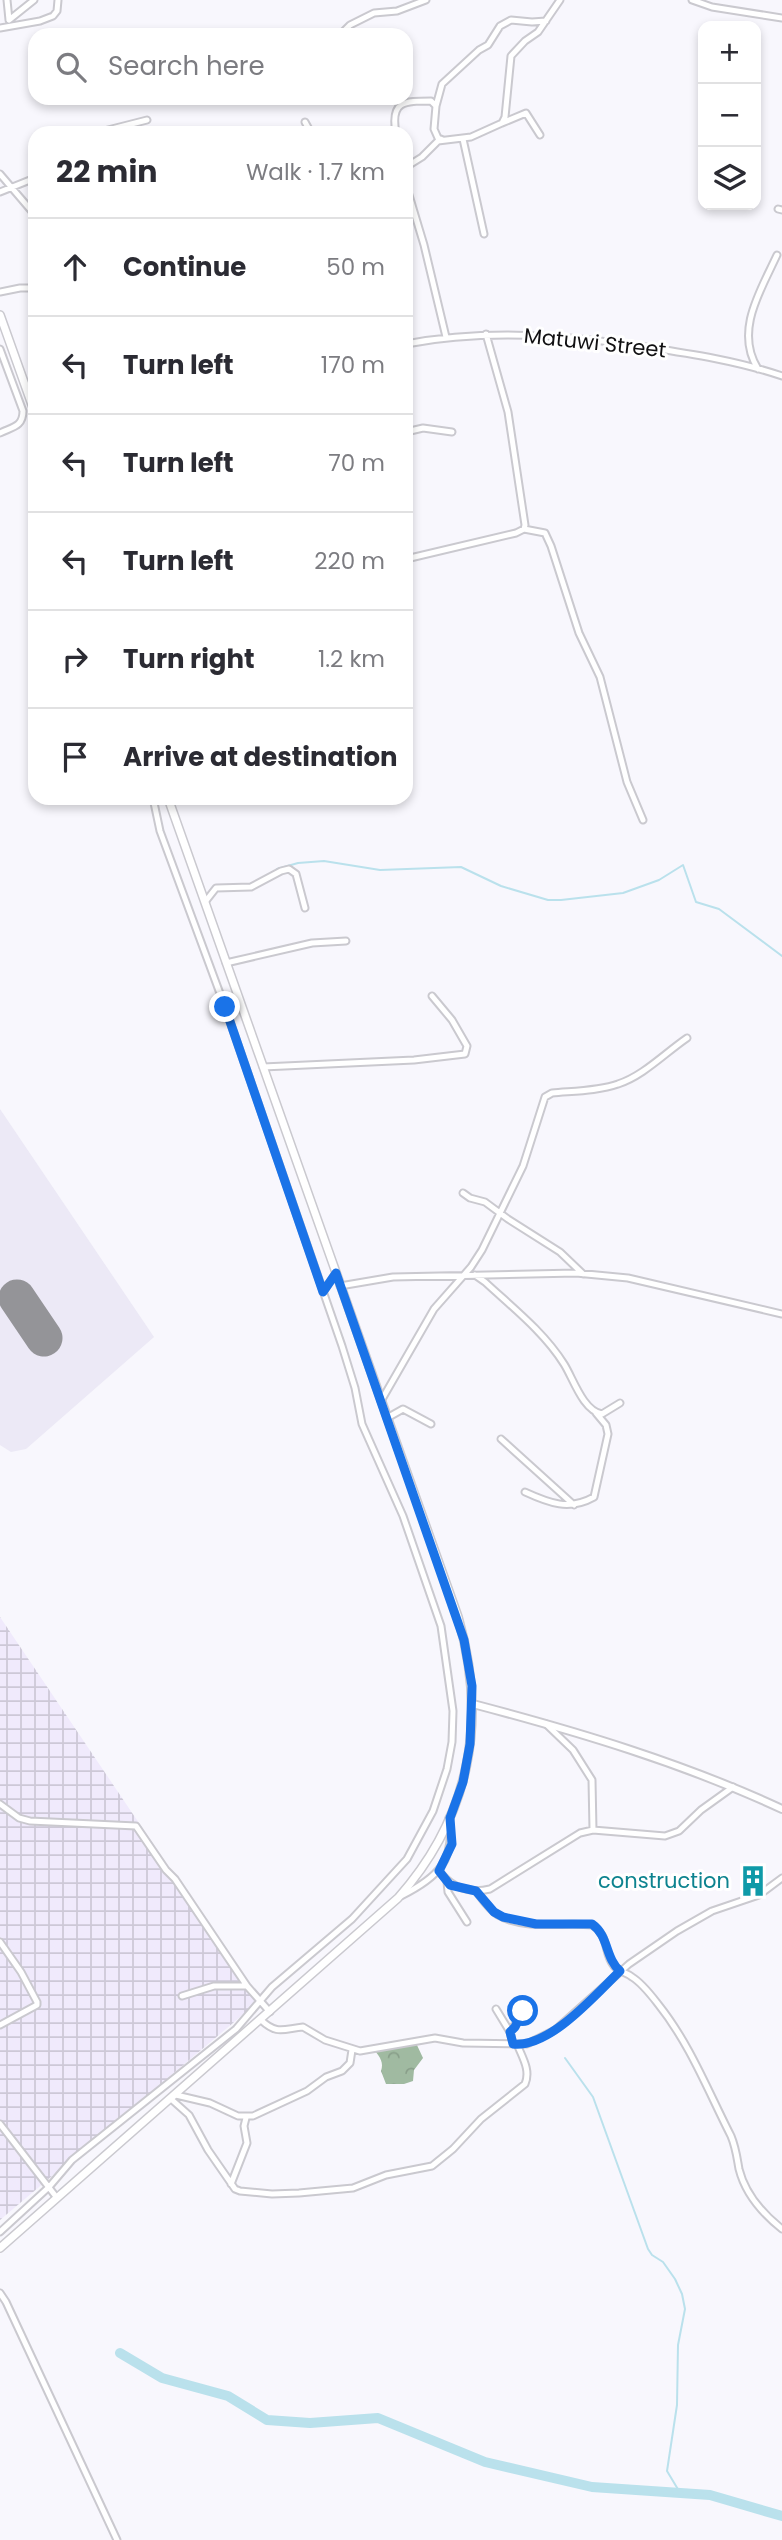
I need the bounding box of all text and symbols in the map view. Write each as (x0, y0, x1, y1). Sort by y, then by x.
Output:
map controls (698, 21, 761, 210)
button: + (698, 21, 761, 84)
search box (28, 28, 413, 105)
icon: search (52, 48, 90, 86)
text: Search here (108, 48, 265, 84)
button: − (698, 84, 761, 147)
button: layers (698, 147, 761, 210)
text: 22 min (56, 150, 157, 193)
text: Walk · 1.7 km (246, 156, 385, 188)
icon: ahead (56, 248, 94, 286)
text: Continue (123, 249, 246, 285)
text: 50 m (326, 251, 385, 283)
street label: Matuwi Street (523, 321, 668, 364)
icon: left (56, 346, 94, 384)
text: Turn left (123, 347, 234, 383)
text: 170 m (321, 349, 385, 381)
icon: left (56, 444, 94, 482)
text: Turn left (123, 445, 234, 481)
text: 70 m (328, 447, 385, 479)
icon: left (56, 542, 94, 580)
text: Turn left (123, 543, 234, 579)
text: 220 m (314, 545, 385, 577)
icon: right (56, 640, 94, 678)
text: Turn right (123, 641, 255, 677)
text: 1.2 km (318, 643, 385, 675)
icon: arrive (56, 738, 94, 776)
text: Arrive at destination (123, 739, 398, 775)
route end (209, 991, 240, 1022)
building icon: construction (736, 1864, 770, 1898)
place label: construction (598, 1866, 730, 1895)
route start (507, 1995, 538, 2026)

